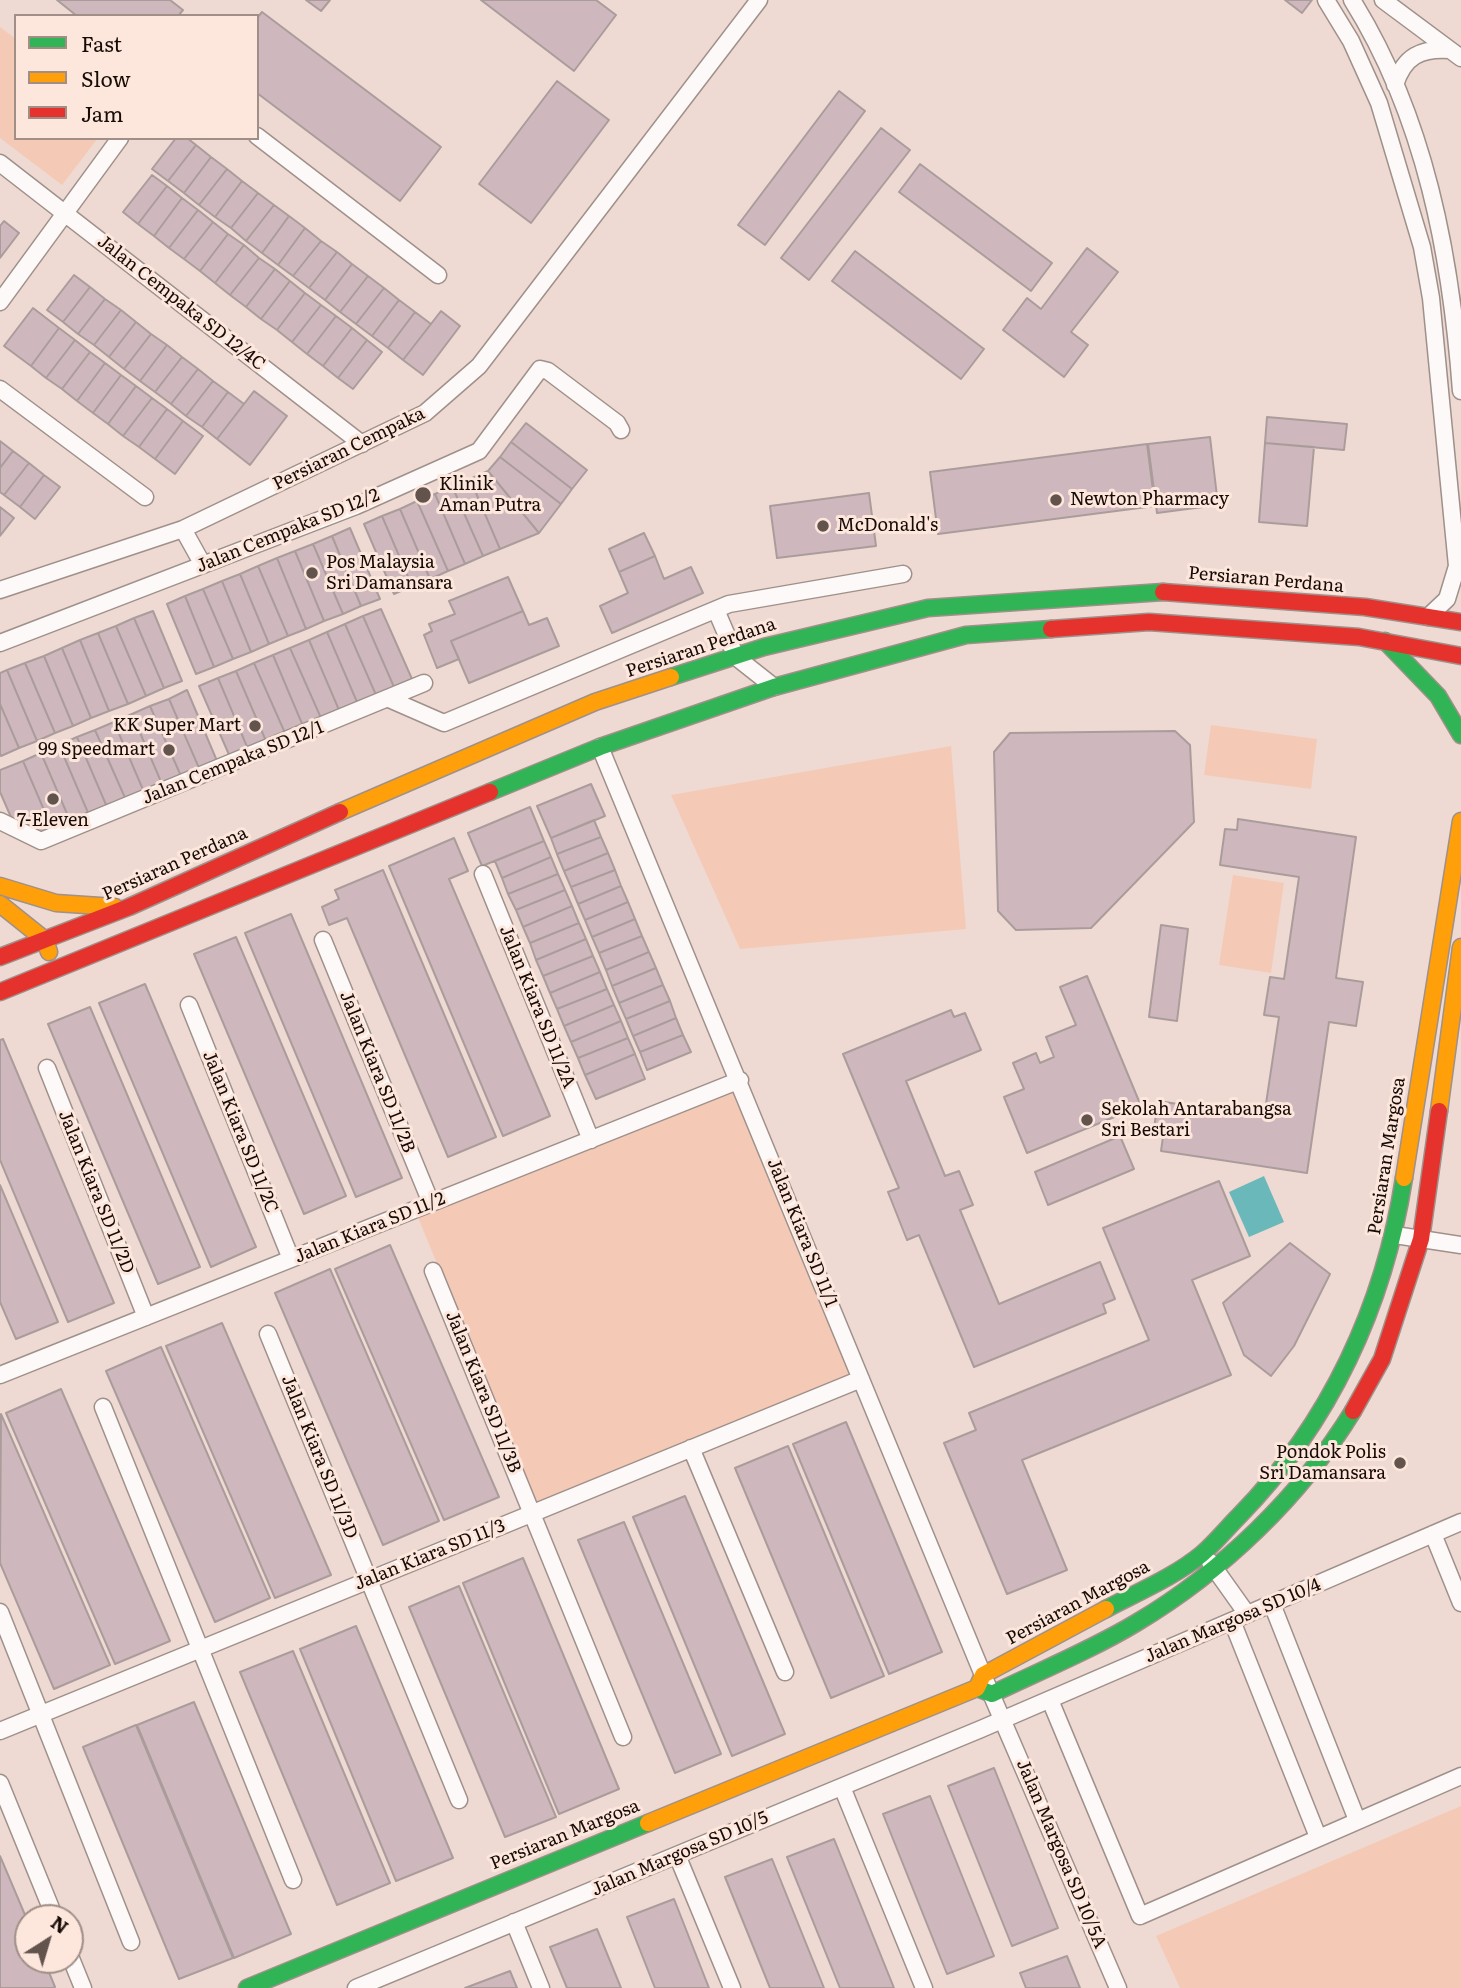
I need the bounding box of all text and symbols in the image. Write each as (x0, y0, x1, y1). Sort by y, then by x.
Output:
legend (14, 14, 259, 140)
text: Fast (81, 27, 122, 58)
text: Slow (81, 62, 131, 93)
text: Jam (81, 97, 123, 128)
street label: Jalan Cempaka SD 12/4C (93, 231, 269, 375)
street label: Persiaran Cempaka (270, 403, 428, 495)
place label: Klinik Aman Putra (439, 474, 541, 516)
street label: Jalan Cempaka SD 12/2 (193, 484, 383, 578)
marker: Klinik Aman Putra (413, 485, 433, 505)
place label: Newton Pharmacy (1070, 489, 1229, 511)
marker: Newton Pharmacy (1048, 492, 1064, 508)
place label: McDonald's (837, 515, 938, 537)
marker: McDonald's (815, 518, 831, 534)
place label: Pos Malaysia Sri Damansara (326, 552, 453, 594)
street label: Persiaran Perdana (1187, 562, 1345, 598)
marker: Pos Malaysia Sri Damansara (304, 565, 320, 581)
street label: Persiaran Perdana (623, 614, 779, 682)
place label: KK Super Mart (113, 715, 241, 737)
street label: Jalan Cempaka SD 12/1 (139, 717, 327, 809)
marker: KK Super Mart (247, 718, 263, 734)
place label: 99 Speedmart (38, 739, 155, 761)
marker: 99 Speedmart (161, 742, 177, 758)
marker: 7-Eleven (45, 791, 61, 807)
place label: 7-Eleven (17, 810, 89, 832)
street label: Persiaran Perdana (99, 822, 251, 906)
street label: Jalan Kiara SD 11/2A (494, 922, 580, 1092)
street label: Jalan Kiara SD 11/2B (335, 988, 419, 1156)
street label: Jalan Kiara SD 11/2C (198, 1048, 282, 1216)
street label: Persiaran Margosa (1364, 1076, 1410, 1236)
place label: Sekolah Antarabangsa Sri Bestari (1101, 1099, 1292, 1142)
street label: Jalan Kiara SD 11/2D (53, 1107, 139, 1277)
marker: Sekolah Antarabangsa Sri Bestari (1079, 1112, 1095, 1128)
street label: Jalan Kiara SD 11/1 (762, 1155, 842, 1311)
street label: Jalan Kiara SD 11/2 (292, 1188, 448, 1268)
street label: Jalan Kiara SD 11/3B (441, 1308, 525, 1476)
street label: Jalan Kiara SD 11/3D (276, 1372, 362, 1542)
place label: Pondok Polis Sri Damansara (1259, 1442, 1386, 1484)
marker: Pondok Polis Sri Damansara (1392, 1455, 1408, 1471)
street label: Jalan Kiara SD 11/3 (351, 1515, 509, 1595)
street label: Persiaran Margosa (1003, 1556, 1153, 1650)
street label: Jalan Margosa SD 10/4 (1142, 1574, 1324, 1668)
street label: Jalan Margosa SD 10/5A (1011, 1756, 1111, 1952)
street label: Persiaran Margosa (487, 1795, 643, 1875)
street label: Jalan Margosa SD 10/5 (588, 1807, 772, 1901)
north arrow (14, 1904, 84, 1974)
text: N (46, 1908, 75, 1940)

